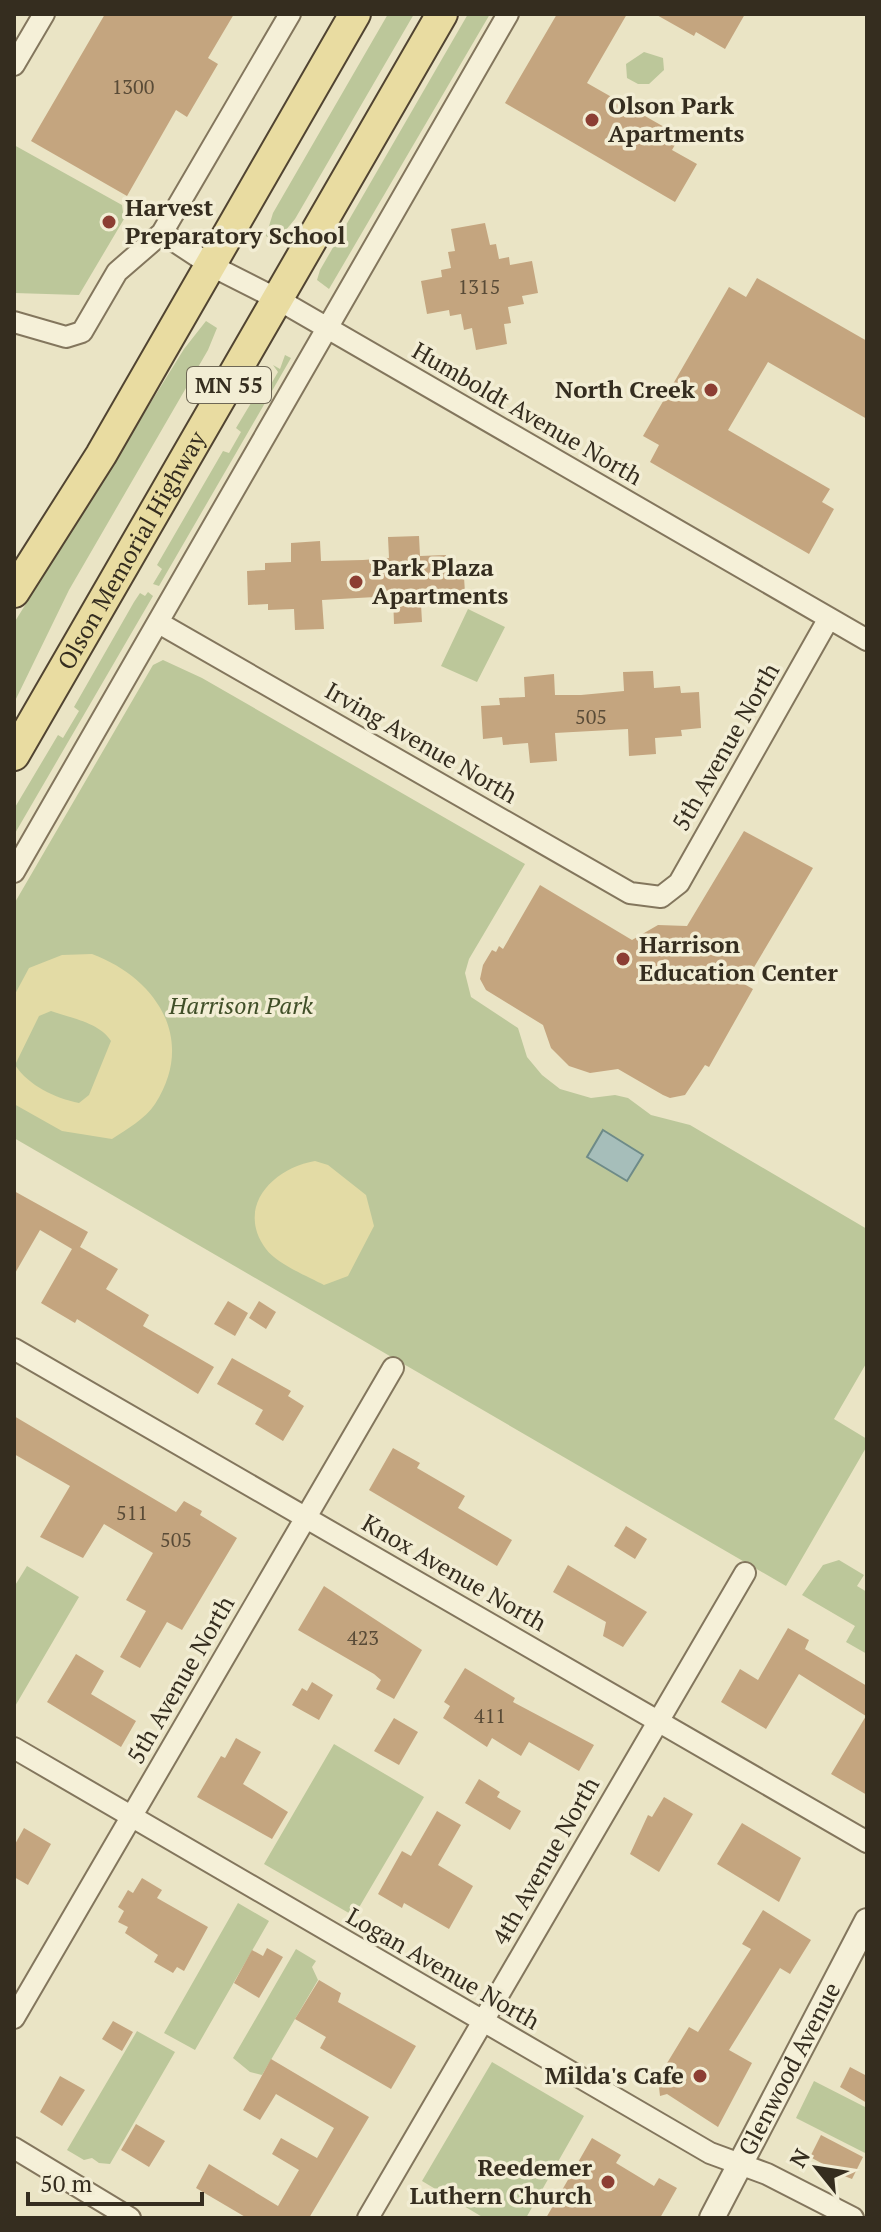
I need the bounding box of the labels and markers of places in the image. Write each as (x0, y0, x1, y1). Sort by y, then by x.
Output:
place label: Olson Park Apartments (608, 89, 744, 149)
marker: Olson Park Apartments (583, 111, 601, 129)
place label: Harvest Preparatory School (125, 191, 346, 251)
marker: Harvest Preparatory School (100, 213, 118, 231)
place label: North Creek (555, 373, 695, 405)
marker: North Creek (702, 381, 720, 399)
place label: Park Plaza Apartments (372, 551, 508, 611)
marker: Park Plaza Apartments (347, 573, 365, 591)
place label: Harrison Education Center (639, 928, 838, 988)
marker: Harrison Education Center (614, 950, 632, 968)
place label: Milda's Cafe (545, 2059, 684, 2091)
marker: Milda's Cafe (691, 2067, 709, 2085)
place label: Reedemer Luthern Church (410, 2151, 593, 2211)
marker: Reedemer Luthern Church (599, 2173, 617, 2191)

